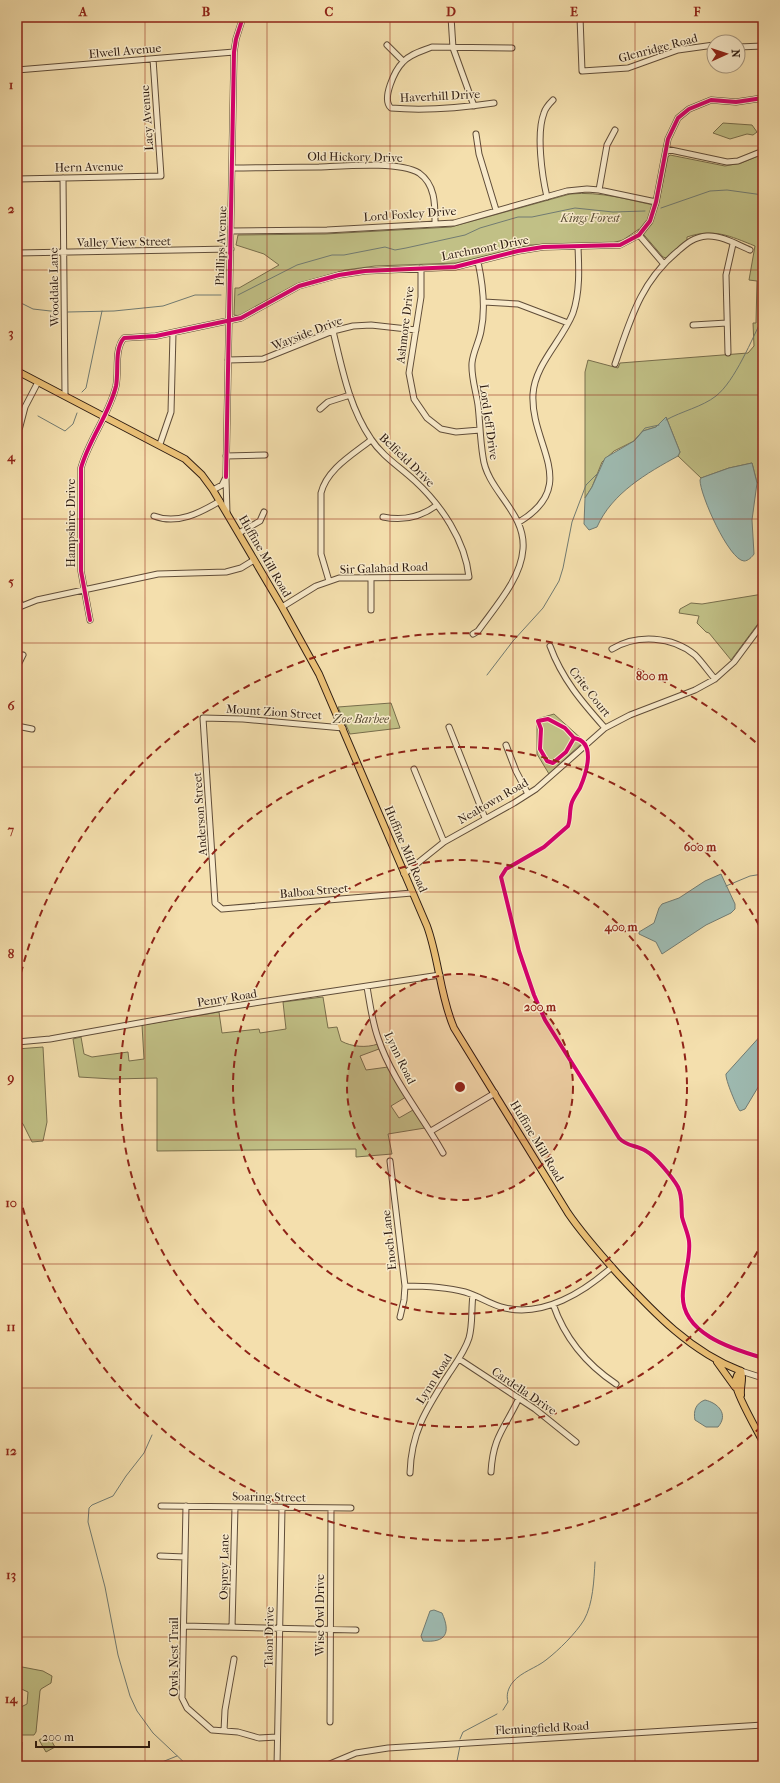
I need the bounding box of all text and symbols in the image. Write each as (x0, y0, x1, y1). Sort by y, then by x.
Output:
text: A (78, 4, 88, 19)
text: B (202, 4, 211, 19)
text: C (325, 4, 334, 19)
text: D (446, 4, 456, 19)
text: E (570, 4, 578, 19)
text: F (693, 4, 701, 19)
street label: Glenridge Road (617, 31, 700, 65)
north arrow (706, 34, 746, 74)
street label: Elwell Avenue (88, 41, 162, 61)
text: N (729, 49, 742, 59)
text: 1 (9, 77, 14, 92)
street label: Lacy Avenue (138, 85, 156, 151)
street label: Haverhill Drive (400, 87, 481, 105)
street label: Old Hickory Drive (307, 149, 403, 165)
street label: Hern Avenue (55, 159, 124, 175)
text: 2 (8, 201, 15, 216)
street label: Lord Foxley Drive (363, 204, 457, 224)
street label: Phillips Avenue (213, 206, 229, 286)
park label: Kings Forest (559, 211, 621, 225)
street label: Larchmont Drive (440, 233, 530, 263)
street label: Valley View Street (76, 234, 172, 250)
street label: Wooddale Lane (46, 247, 62, 328)
street label: Ashmore Drive (393, 286, 417, 365)
street label: Wayside Drive (269, 313, 345, 353)
text: 3 (8, 325, 14, 341)
street label: Lord Jeff Drive (477, 383, 501, 461)
street label: Belfield Drive (377, 430, 438, 490)
text: 4 (6, 449, 16, 465)
street label: Hampshire Drive (64, 478, 78, 568)
street label: Huffine Mill Road (236, 512, 294, 600)
street label: Sir Galahad Road (340, 559, 429, 577)
text: 5 (8, 574, 14, 589)
street label: Crite Court (566, 664, 614, 720)
text: 800 m (636, 669, 669, 683)
text: 6 (7, 698, 15, 713)
street label: Mount Zion Street (226, 702, 323, 722)
park label: Zoe Barbee (332, 712, 390, 726)
street label: Anderson Street (190, 771, 210, 857)
street label: Nealtown Road (455, 775, 531, 827)
street label: Huffine Mill Road (381, 804, 431, 895)
text: 7 (7, 822, 15, 837)
text: 600 m (684, 840, 717, 854)
street label: Balboa Street (279, 881, 350, 901)
text: 400 m (604, 920, 638, 935)
text: 8 (8, 946, 15, 961)
street label: Penry Road (196, 986, 259, 1010)
text: 200 m (524, 1000, 557, 1014)
street label: Lynn Road (381, 1030, 419, 1087)
text: 9 (7, 1070, 15, 1086)
centre of rings (453, 1080, 467, 1094)
street label: Huffine Mill Road (507, 1098, 567, 1185)
text: 10 (5, 1195, 17, 1210)
street label: Enoch Lane (379, 1209, 399, 1271)
text: 11 (6, 1319, 16, 1334)
street label: Lynn Road (413, 1351, 455, 1407)
street label: Cardella Drive (489, 1364, 559, 1418)
text: 12 (5, 1443, 17, 1458)
street label: Soaring Street (232, 1489, 307, 1505)
street label: Osprey Lane (216, 1534, 232, 1600)
text: 13 (6, 1567, 16, 1583)
street label: Wise Owl Drive (313, 1574, 327, 1657)
street label: Talon Drive (261, 1606, 277, 1667)
street label: Owls Nest Trail (167, 1617, 181, 1697)
text: 14 (5, 1691, 18, 1707)
street label: Flemingfield Road (495, 1719, 590, 1737)
scale bar (36, 1723, 149, 1749)
text: 200 m (42, 1730, 74, 1744)

